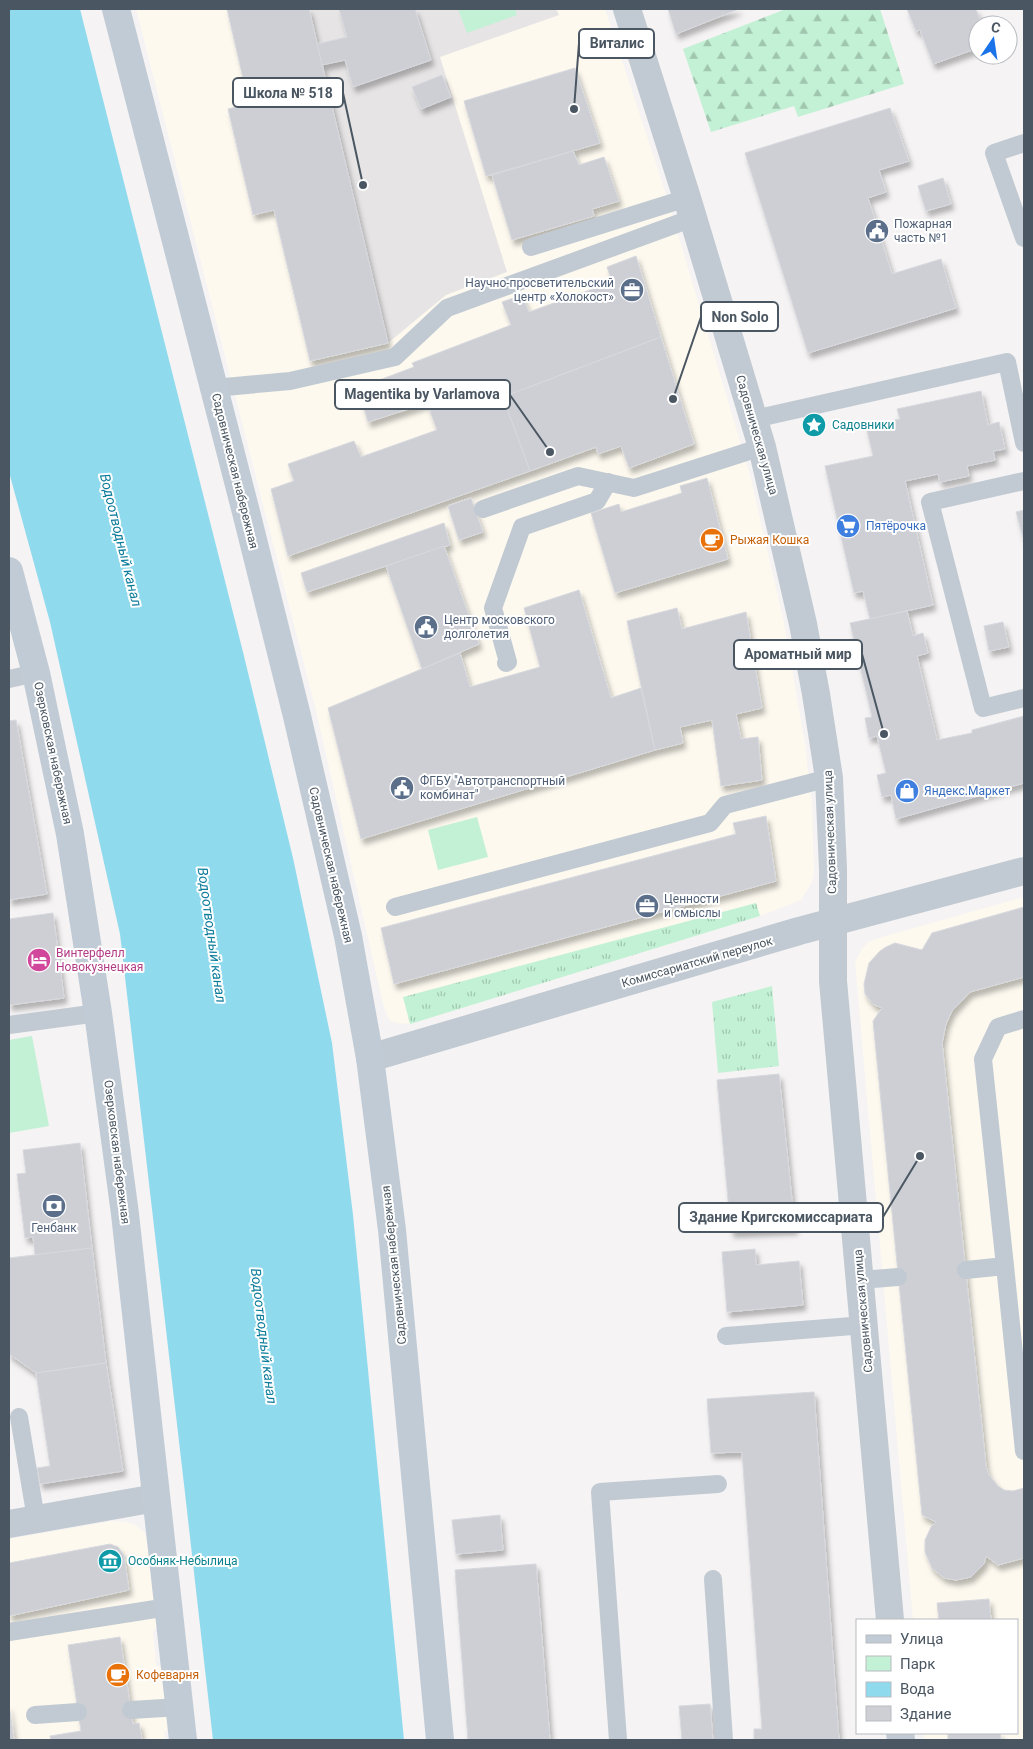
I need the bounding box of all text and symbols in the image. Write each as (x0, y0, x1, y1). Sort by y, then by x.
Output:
north arrow (968, 15, 1018, 65)
text: С (990, 19, 1002, 36)
callout: Виталис (579, 29, 654, 58)
text: Виталис (590, 35, 644, 51)
callout: Школа № 518 (233, 78, 343, 107)
text: Школа № 518 (243, 85, 333, 101)
place label: Пожарная часть №1 (894, 217, 952, 245)
public building icon: Пожарная часть №1 (864, 218, 890, 244)
place label: Научно-просветительский центр «Холокост» (465, 276, 614, 304)
office icon: Научно-просветительский центр «Холокост» (619, 277, 645, 303)
callout: Non Solo (701, 302, 778, 331)
text: Non Solo (711, 309, 769, 325)
street label: Садовническая улица (733, 374, 781, 496)
callout: Magentika by Varlamova (335, 380, 510, 409)
text: Magentika by Varlamova (344, 386, 500, 402)
street label: Садовническая набережная (209, 392, 261, 550)
place icon: Садовники (801, 412, 827, 438)
place label: Садовники (832, 418, 895, 432)
water label: Водоотводный канал (97, 472, 145, 608)
supermarket icon: Пятёрочка (835, 513, 861, 539)
place label: Пятёрочка (866, 519, 926, 533)
cafe icon: Рыжая Кошка (699, 527, 725, 553)
place label: Рыжая Кошка (730, 533, 809, 547)
place label: Центр московского долголетия (444, 613, 555, 641)
public building icon: Центр московского долголетия (413, 614, 439, 640)
callout: Ароматный мир (734, 640, 862, 669)
text: Ароматный мир (744, 646, 852, 662)
street label: Озерковская набережная (31, 681, 75, 825)
street label: Садовническая улица (821, 770, 839, 894)
place label: ФГБУ "Автотранспортный комбинат" (420, 774, 565, 802)
public building icon: ФГБУ "Автотранспортный комбинат" (389, 775, 415, 801)
shop icon: Яндекс.Маркет (894, 778, 920, 804)
place label: Яндекс.Маркет (924, 784, 1010, 798)
street label: Садовническая набережная (306, 786, 356, 944)
water label: Водоотводный канал (195, 866, 229, 1004)
place label: Ценности и смыслы (664, 892, 721, 920)
office icon: Ценности и смыслы (634, 893, 660, 919)
street label: Комиссариатский переулок (620, 934, 775, 990)
place label: Винтерфелл Новокузнецкая (56, 946, 143, 974)
hotel icon: Винтерфелл Новокузнецкая (26, 947, 52, 973)
street label: Озерковская набережная (101, 1079, 133, 1225)
street label: Садовническая набережная (379, 1185, 409, 1345)
bank icon: Генбанк (41, 1193, 67, 1219)
callout: Здание Кригскомиссариата (679, 1203, 883, 1232)
text: Здание Кригскомиссариата (689, 1209, 873, 1225)
place label: Генбанк (31, 1221, 77, 1235)
street label: Садовническая улица (851, 1249, 875, 1373)
water label: Водоотводный канал (248, 1267, 280, 1405)
museum icon: Особняк-Небылица (97, 1548, 123, 1574)
place label: Особняк-Небылица (128, 1554, 238, 1568)
legend (856, 1619, 1018, 1734)
text: Улица (900, 1630, 943, 1648)
text: Парк (900, 1655, 935, 1673)
cafe icon: Кофеварня (105, 1662, 131, 1688)
place label: Кофеварня (136, 1668, 199, 1682)
text: Вода (900, 1680, 935, 1698)
text: Здание (900, 1705, 951, 1723)

